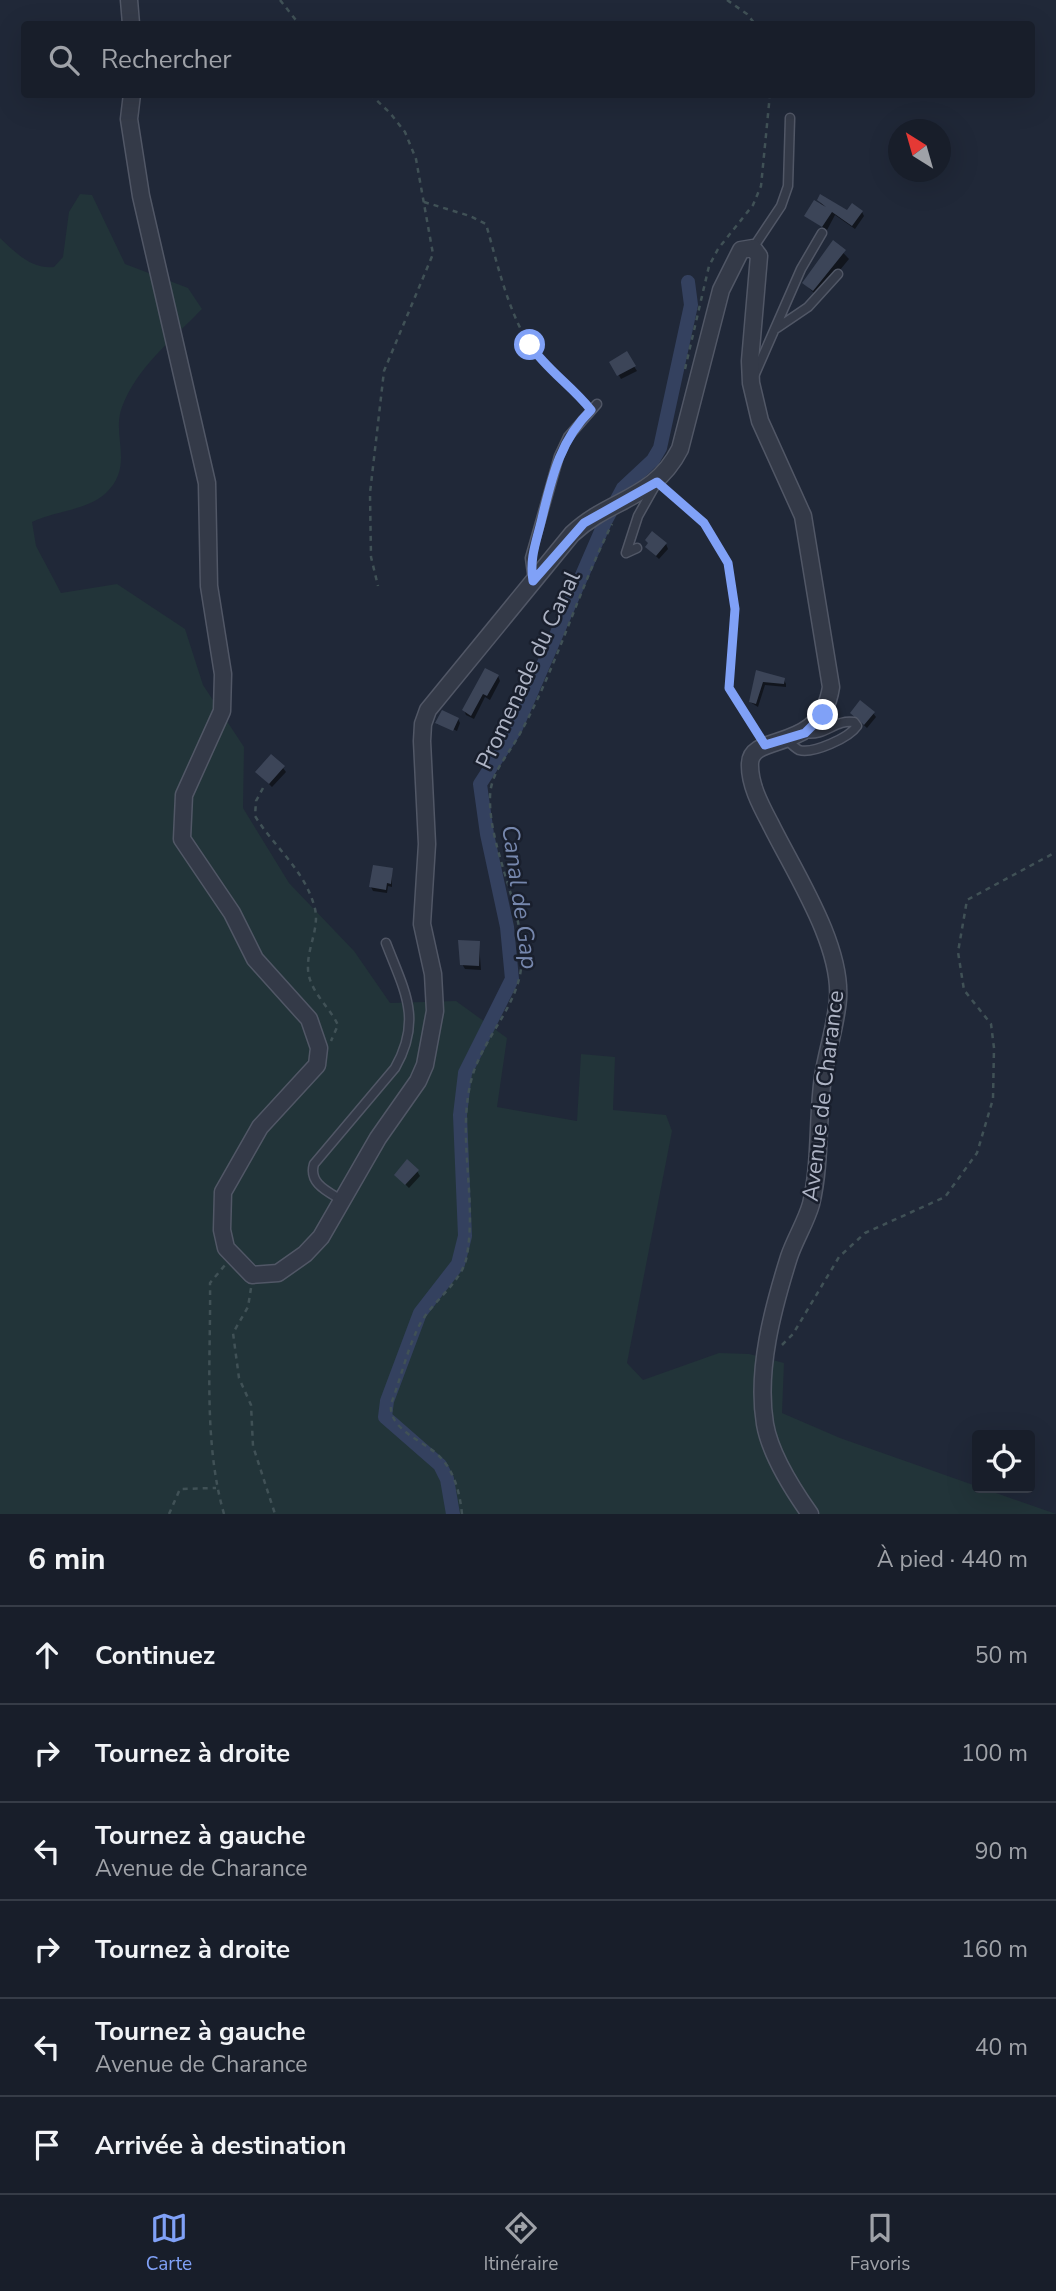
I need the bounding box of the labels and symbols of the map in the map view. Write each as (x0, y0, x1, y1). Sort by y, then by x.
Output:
north arrow (888, 119, 951, 182)
route start (514, 329, 545, 360)
street label: Promenade du Canal (468, 566, 588, 774)
route end (807, 699, 838, 730)
water label: Canal de Gap (494, 823, 546, 971)
street label: Avenue de Charance (795, 989, 851, 1203)

